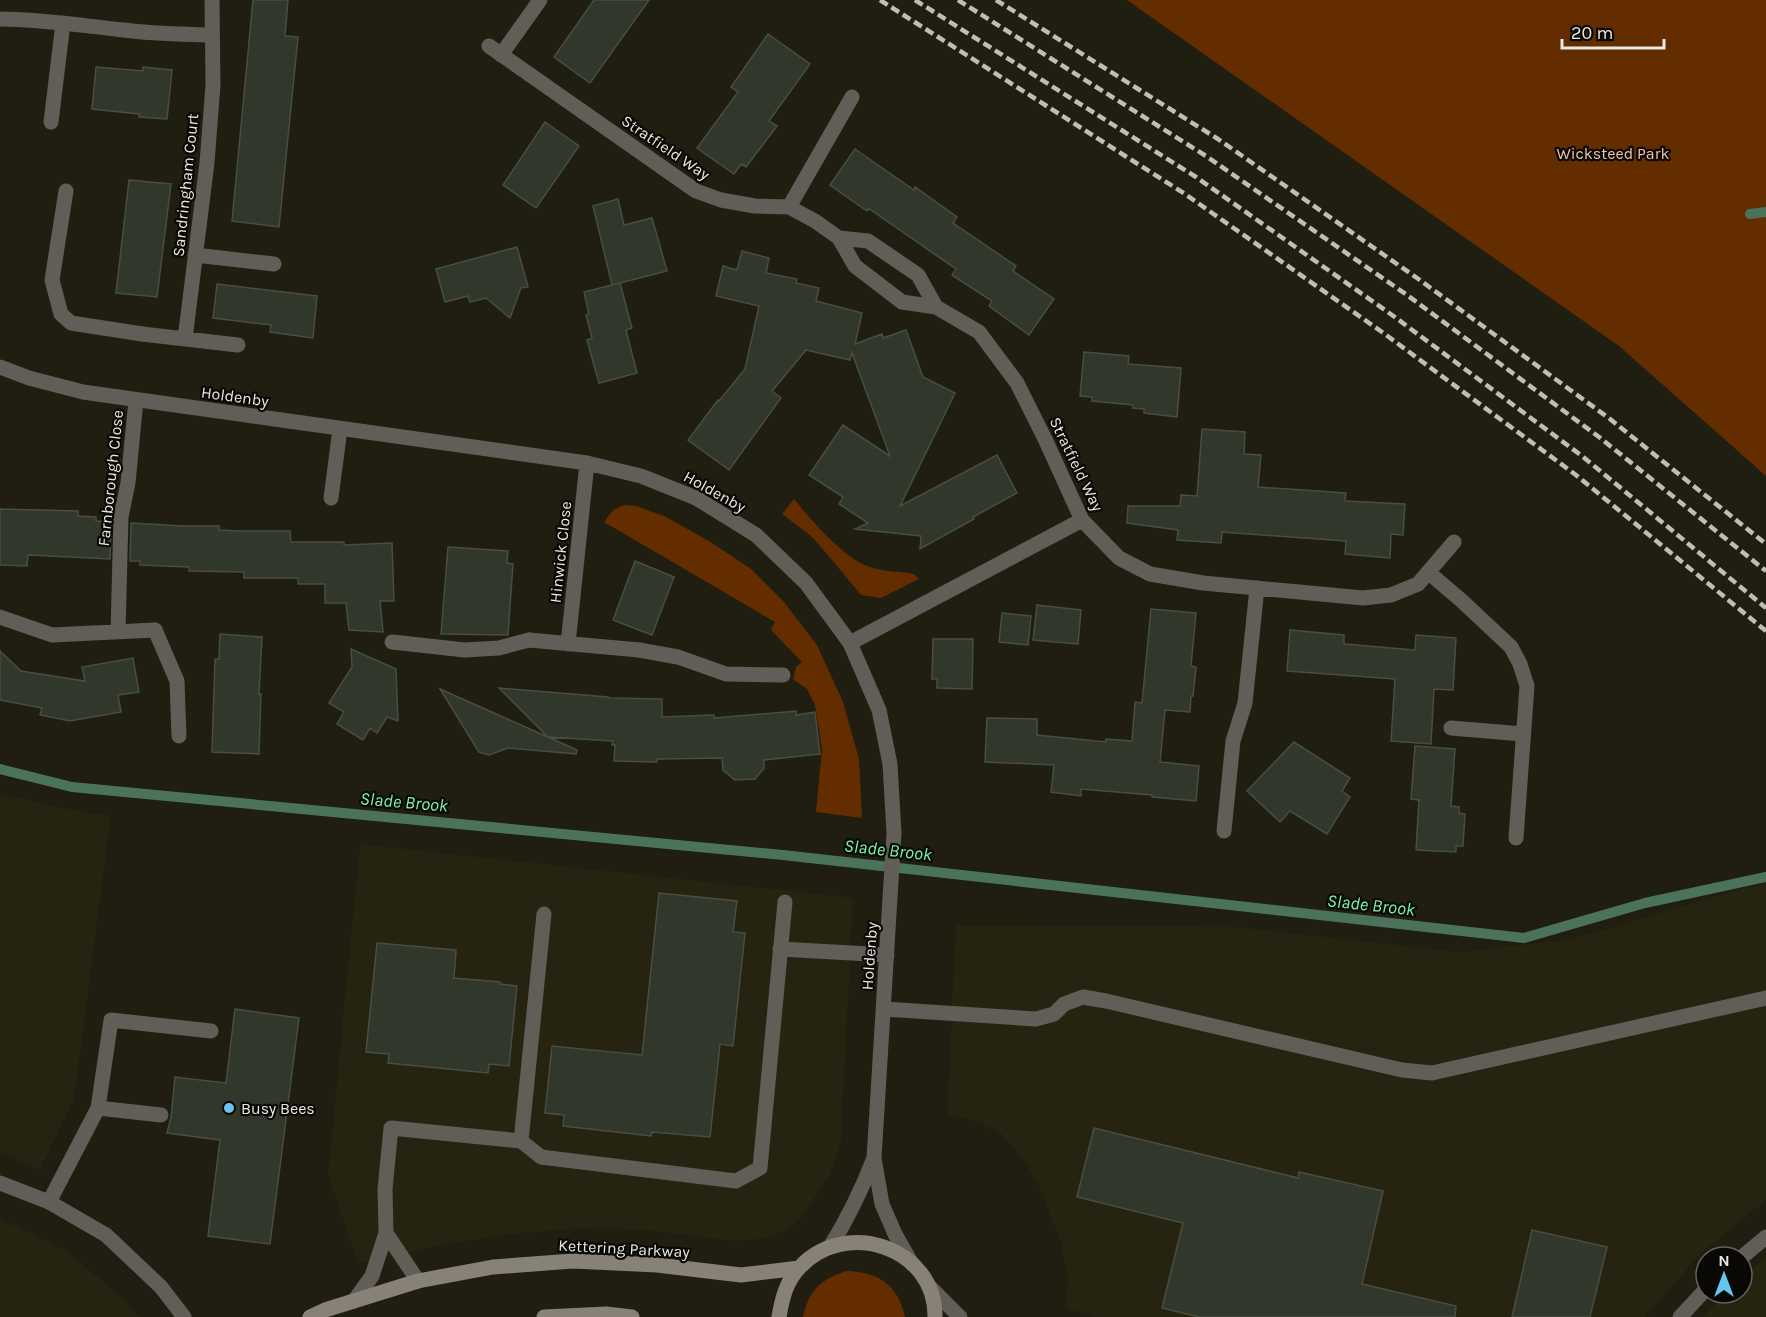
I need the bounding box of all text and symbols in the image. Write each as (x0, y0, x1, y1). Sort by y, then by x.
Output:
scale bar (1562, 12, 1664, 50)
text: 20 m (1571, 22, 1613, 44)
street label: Stratfield Way (618, 111, 714, 184)
street label: Sandringham Court (169, 112, 202, 258)
park label: Wicksteed Park (1557, 144, 1669, 163)
street label: Holdenby (200, 382, 271, 411)
street label: Farnborough Close (94, 409, 127, 547)
street label: Stratfield Way (1046, 414, 1108, 515)
street label: Holdenby (680, 467, 750, 517)
street label: Hinwick Close (546, 500, 575, 604)
water label: Slade Brook (359, 787, 450, 817)
water label: Slade Brook (843, 834, 934, 866)
water label: Slade Brook (1326, 889, 1417, 921)
street label: Holdenby (858, 921, 881, 991)
place label: Busy Bees (241, 1099, 315, 1118)
marker: Busy Bees (222, 1101, 236, 1115)
street label: Kettering Parkway (558, 1236, 691, 1261)
north arrow (1694, 1245, 1754, 1305)
text: N (1718, 1251, 1730, 1270)

